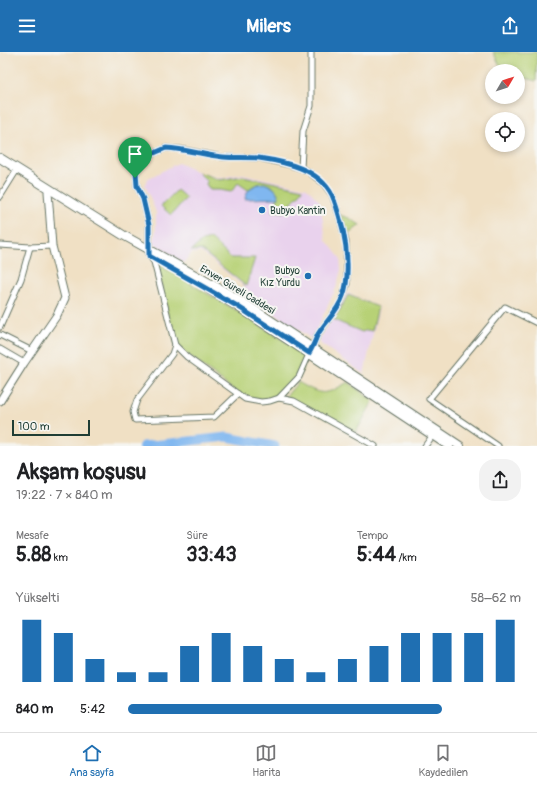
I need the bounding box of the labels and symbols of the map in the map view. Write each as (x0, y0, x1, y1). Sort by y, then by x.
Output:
north arrow (485, 64, 525, 104)
pin (118, 137, 152, 178)
marker: Bubyo Kantin (257, 205, 267, 215)
place label: Bubyo Kantin (270, 205, 326, 217)
street label: Enver Güreli Caddesi (198, 263, 277, 317)
place label: Bubyo Kız Yurdu (260, 265, 301, 289)
marker: Bubyo Kız Yurdu (303, 271, 313, 281)
scale bar (12, 418, 90, 437)

